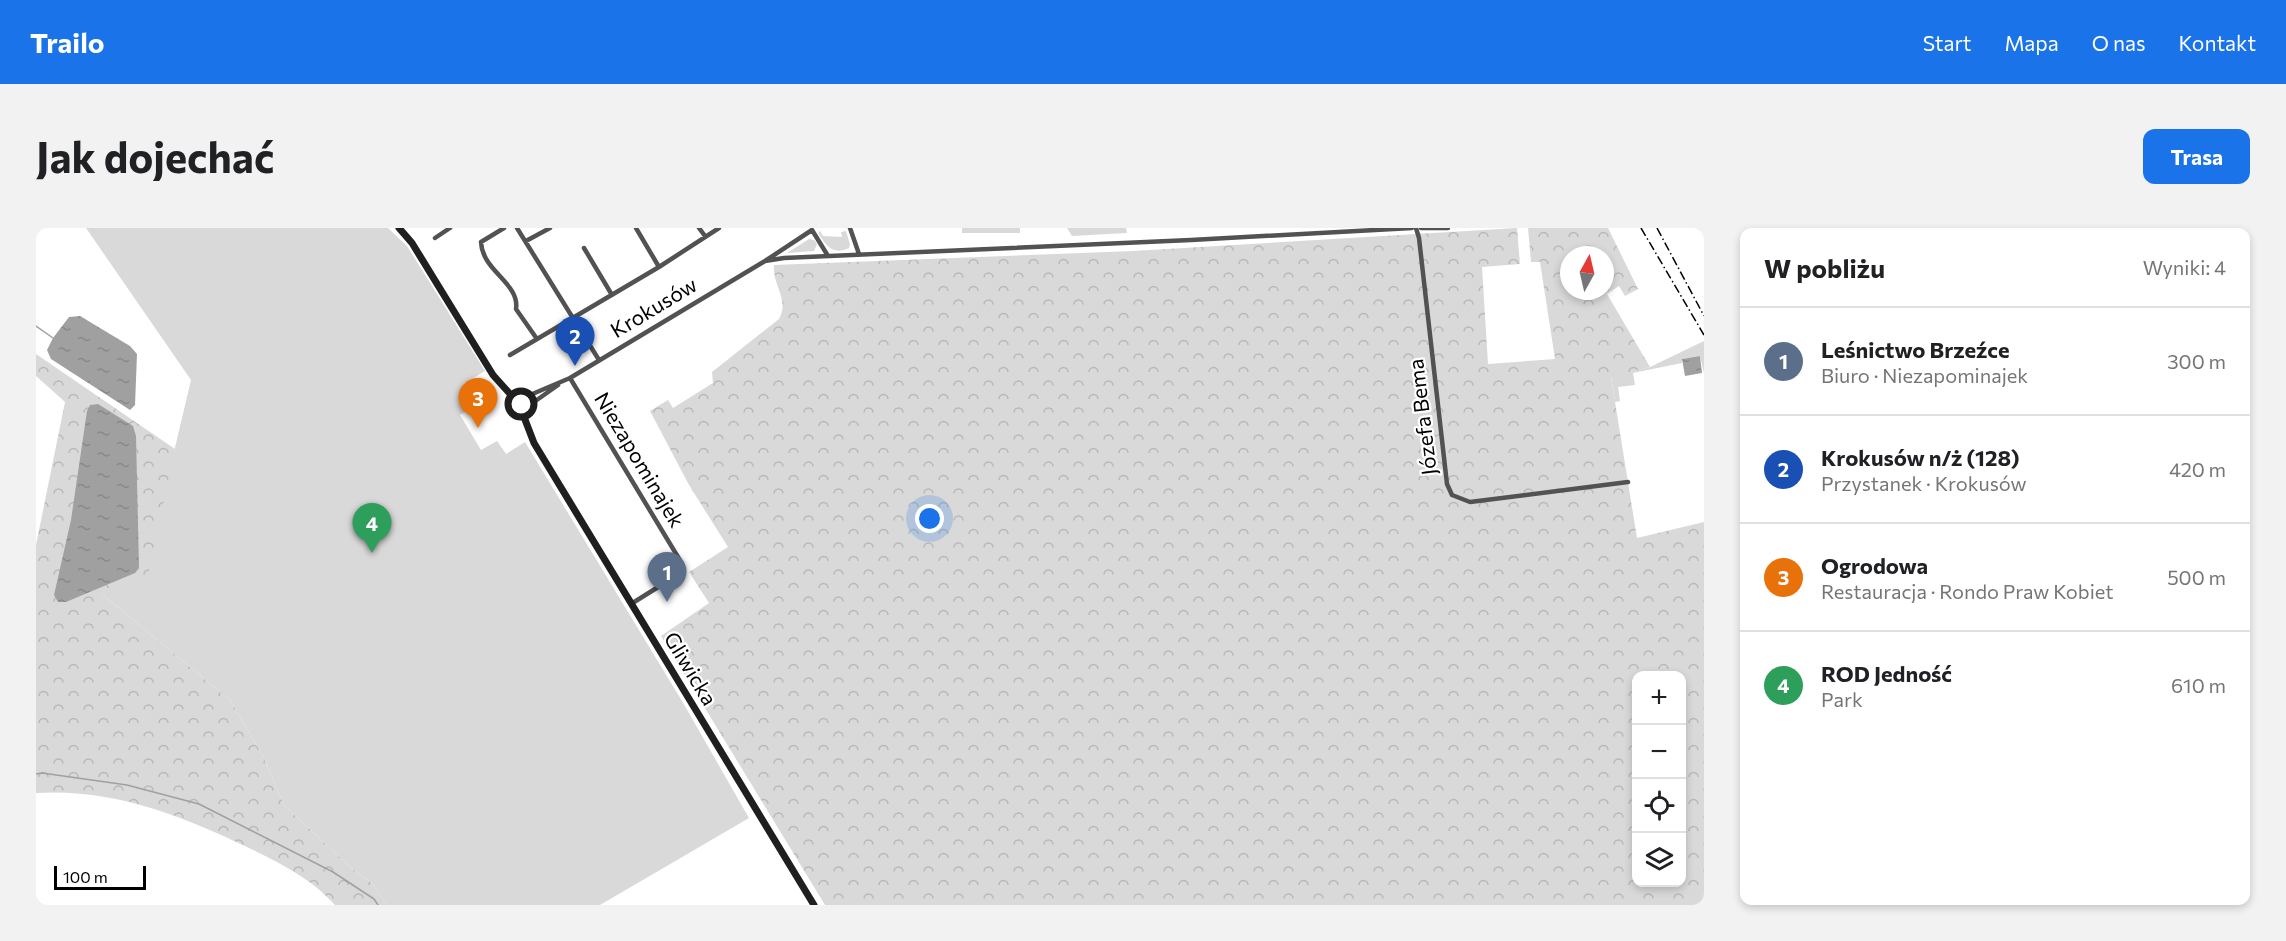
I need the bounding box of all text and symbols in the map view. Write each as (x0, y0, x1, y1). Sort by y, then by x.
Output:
text: Trailo (30, 25, 105, 59)
text: Start (1923, 30, 1971, 55)
text: Mapa (2004, 30, 2059, 55)
text: O nas (2092, 30, 2145, 55)
text: Kontakt (2178, 30, 2256, 55)
button: Trasa (2143, 129, 2250, 184)
text: Jak dojechać (36, 130, 274, 182)
north arrow (1560, 246, 1614, 300)
text: W pobliżu (1764, 252, 1885, 283)
text: Wyniki: 4 (2143, 255, 2226, 279)
street label: Krokusów (606, 271, 701, 342)
pin: 2 (556, 316, 594, 366)
text: Leśnictwo Brzeźce (1821, 336, 2010, 363)
text: 1 (1779, 349, 1788, 373)
text: 300 m (2167, 349, 2226, 373)
street label: Józefa Bema (1402, 358, 1441, 477)
text: Biuro · Niezapominajek (1821, 363, 2028, 387)
pin: 3 (458, 378, 498, 428)
street label: Niezapominajek (590, 387, 690, 531)
text: Krokusów n/ż (128) (1821, 444, 2019, 471)
text: 2 (1778, 457, 1789, 481)
text: 420 m (2169, 457, 2226, 481)
text: Przystanek · Krokusów (1821, 471, 2026, 495)
pin: 4 (352, 504, 392, 553)
your location (915, 504, 944, 533)
pin: 1 (648, 552, 686, 602)
text: Ogrodowa (1821, 552, 1928, 579)
text: 3 (1778, 565, 1789, 589)
text: 500 m (2167, 565, 2226, 589)
text: Restauracja · Rondo Praw Kobiet (1821, 579, 2113, 603)
street label: Gliwicka (660, 627, 723, 709)
text: ROD Jedność (1821, 660, 1952, 687)
map controls (1632, 671, 1686, 887)
button: + (1632, 671, 1686, 725)
text: 4 (1777, 673, 1790, 697)
text: 610 m (2171, 673, 2226, 697)
text: Park (1821, 687, 1863, 711)
button: − (1632, 725, 1686, 779)
button: locate (1632, 779, 1686, 833)
button: layers (1632, 833, 1686, 887)
scale bar (54, 863, 146, 890)
text: 100 m (63, 867, 108, 886)

